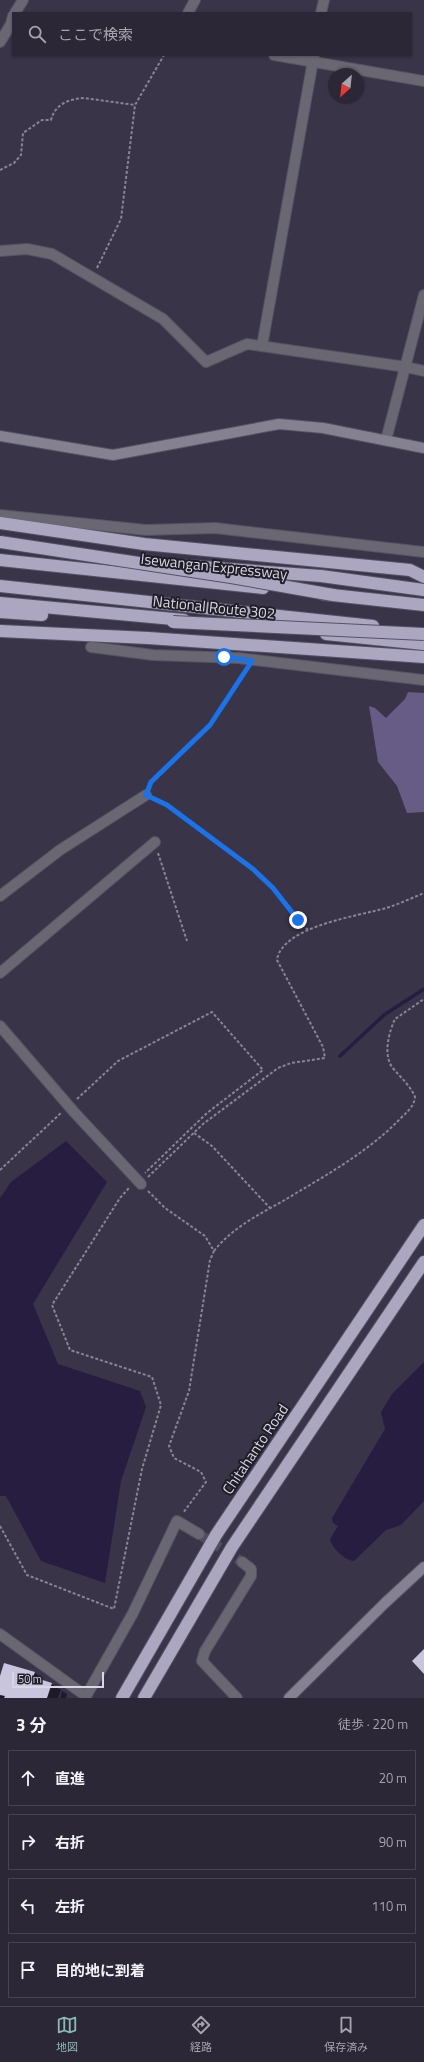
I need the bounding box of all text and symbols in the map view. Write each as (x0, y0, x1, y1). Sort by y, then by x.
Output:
search box (12, 12, 412, 56)
icon: search (26, 23, 48, 45)
text: ここで検索 (58, 23, 133, 46)
north arrow (328, 68, 364, 104)
street label: Isewangan Expressway (140, 547, 288, 585)
street label: National Route 302 (152, 589, 276, 625)
route start (215, 648, 233, 666)
route end (289, 911, 307, 929)
street label: Chitahanto Road (216, 1399, 294, 1499)
scale bar (12, 1670, 104, 1689)
text: 50 m (18, 1671, 42, 1687)
text: 3 分 (16, 1712, 46, 1738)
text: 徒歩 · 220 m (338, 1714, 408, 1734)
icon: ahead (17, 1767, 39, 1789)
text: 直進 (55, 1767, 85, 1790)
text: 20 m (379, 1768, 407, 1788)
icon: right (17, 1831, 39, 1853)
text: 右折 (55, 1831, 85, 1854)
text: 90 m (379, 1832, 407, 1852)
icon: left (17, 1895, 39, 1917)
text: 左折 (55, 1895, 85, 1918)
text: 110 m (371, 1896, 407, 1916)
icon: arrive (17, 1959, 39, 1981)
text: 目的地に到着 (55, 1959, 145, 1982)
tab: 地図 (56, 2014, 78, 2055)
tab: 経路 (190, 2014, 212, 2055)
tab: 保存済み (324, 2014, 368, 2055)

